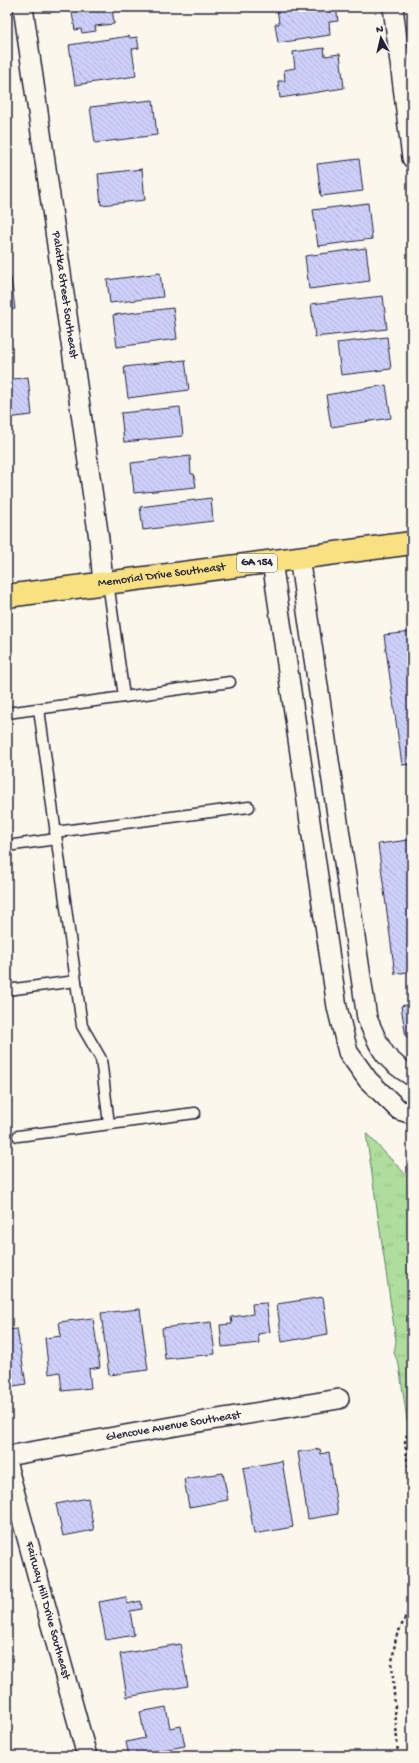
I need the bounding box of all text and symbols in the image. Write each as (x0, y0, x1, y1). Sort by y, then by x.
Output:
north arrow (361, 18, 401, 58)
text: N (375, 24, 384, 37)
street label: Palatka Street Southeast (48, 230, 80, 361)
road number: GA 154 (237, 554, 277, 572)
street label: Memorial Drive Southeast (97, 560, 227, 591)
street label: Glencove Avenue Southeast (105, 1408, 243, 1445)
street label: Fairway Hill Drive Southeast (21, 1539, 73, 1682)

